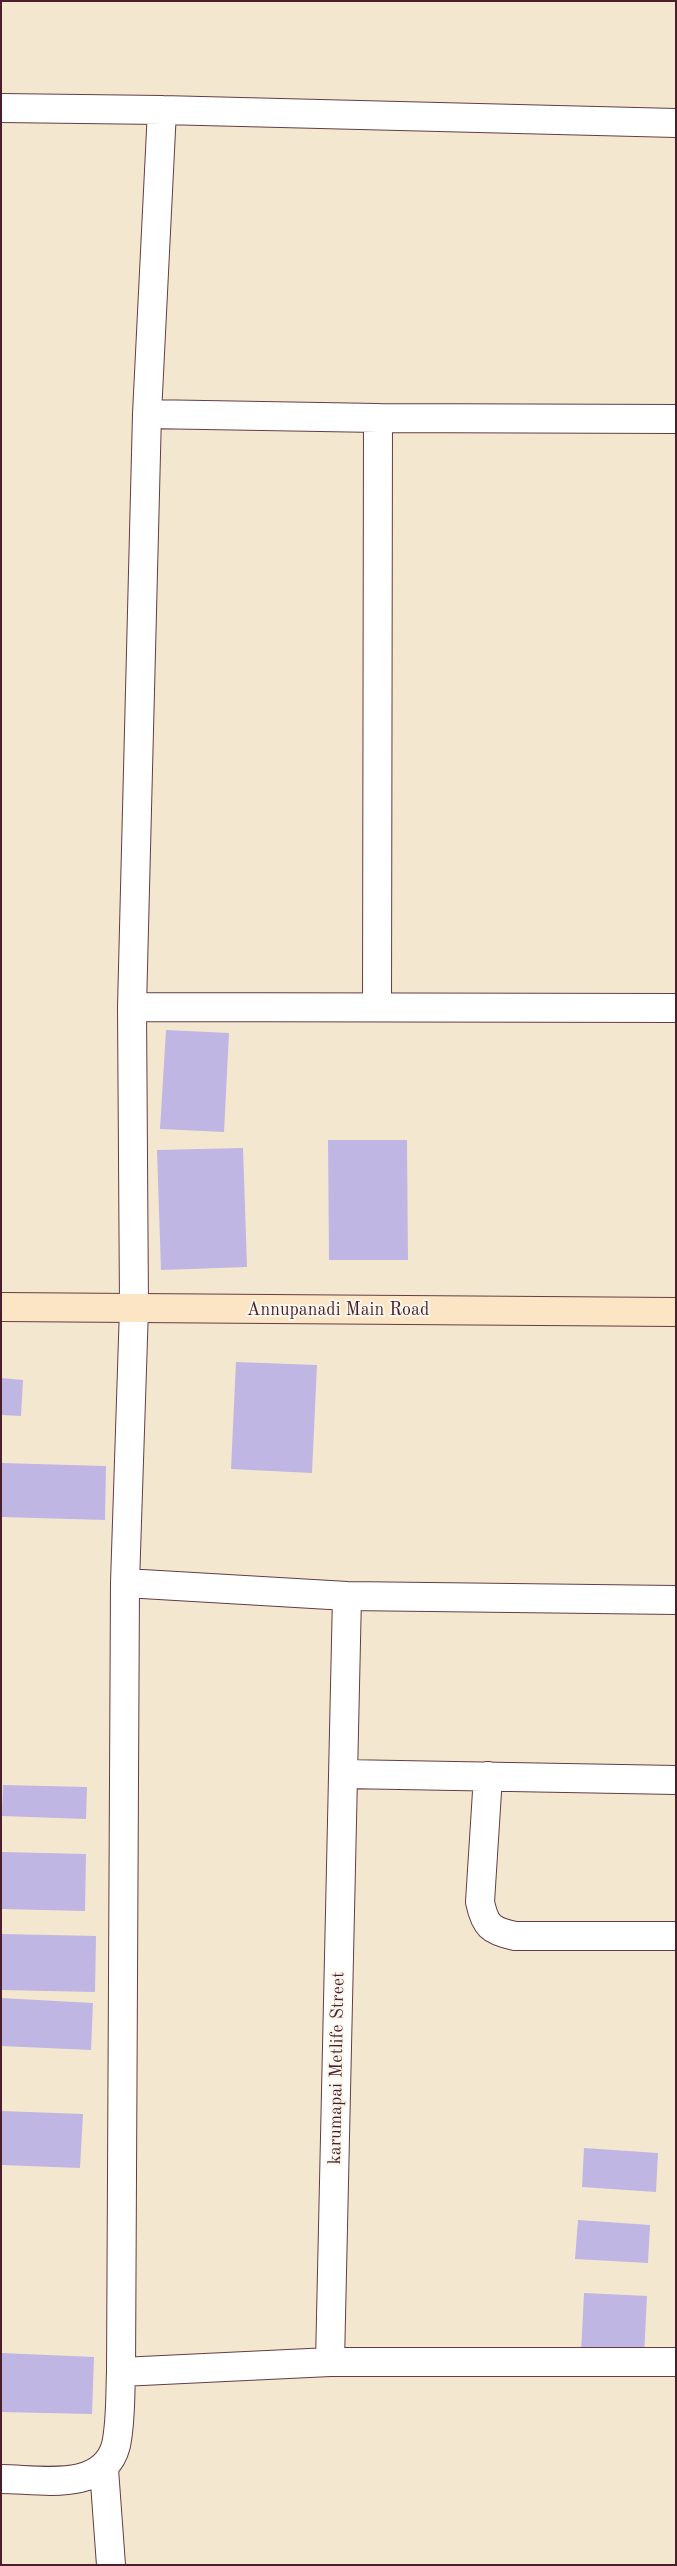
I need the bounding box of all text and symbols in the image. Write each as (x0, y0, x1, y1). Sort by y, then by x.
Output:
street label: Annupanadi Main Road (247, 1299, 429, 1321)
street label: karumapai Metlife Street (325, 1971, 349, 2165)

